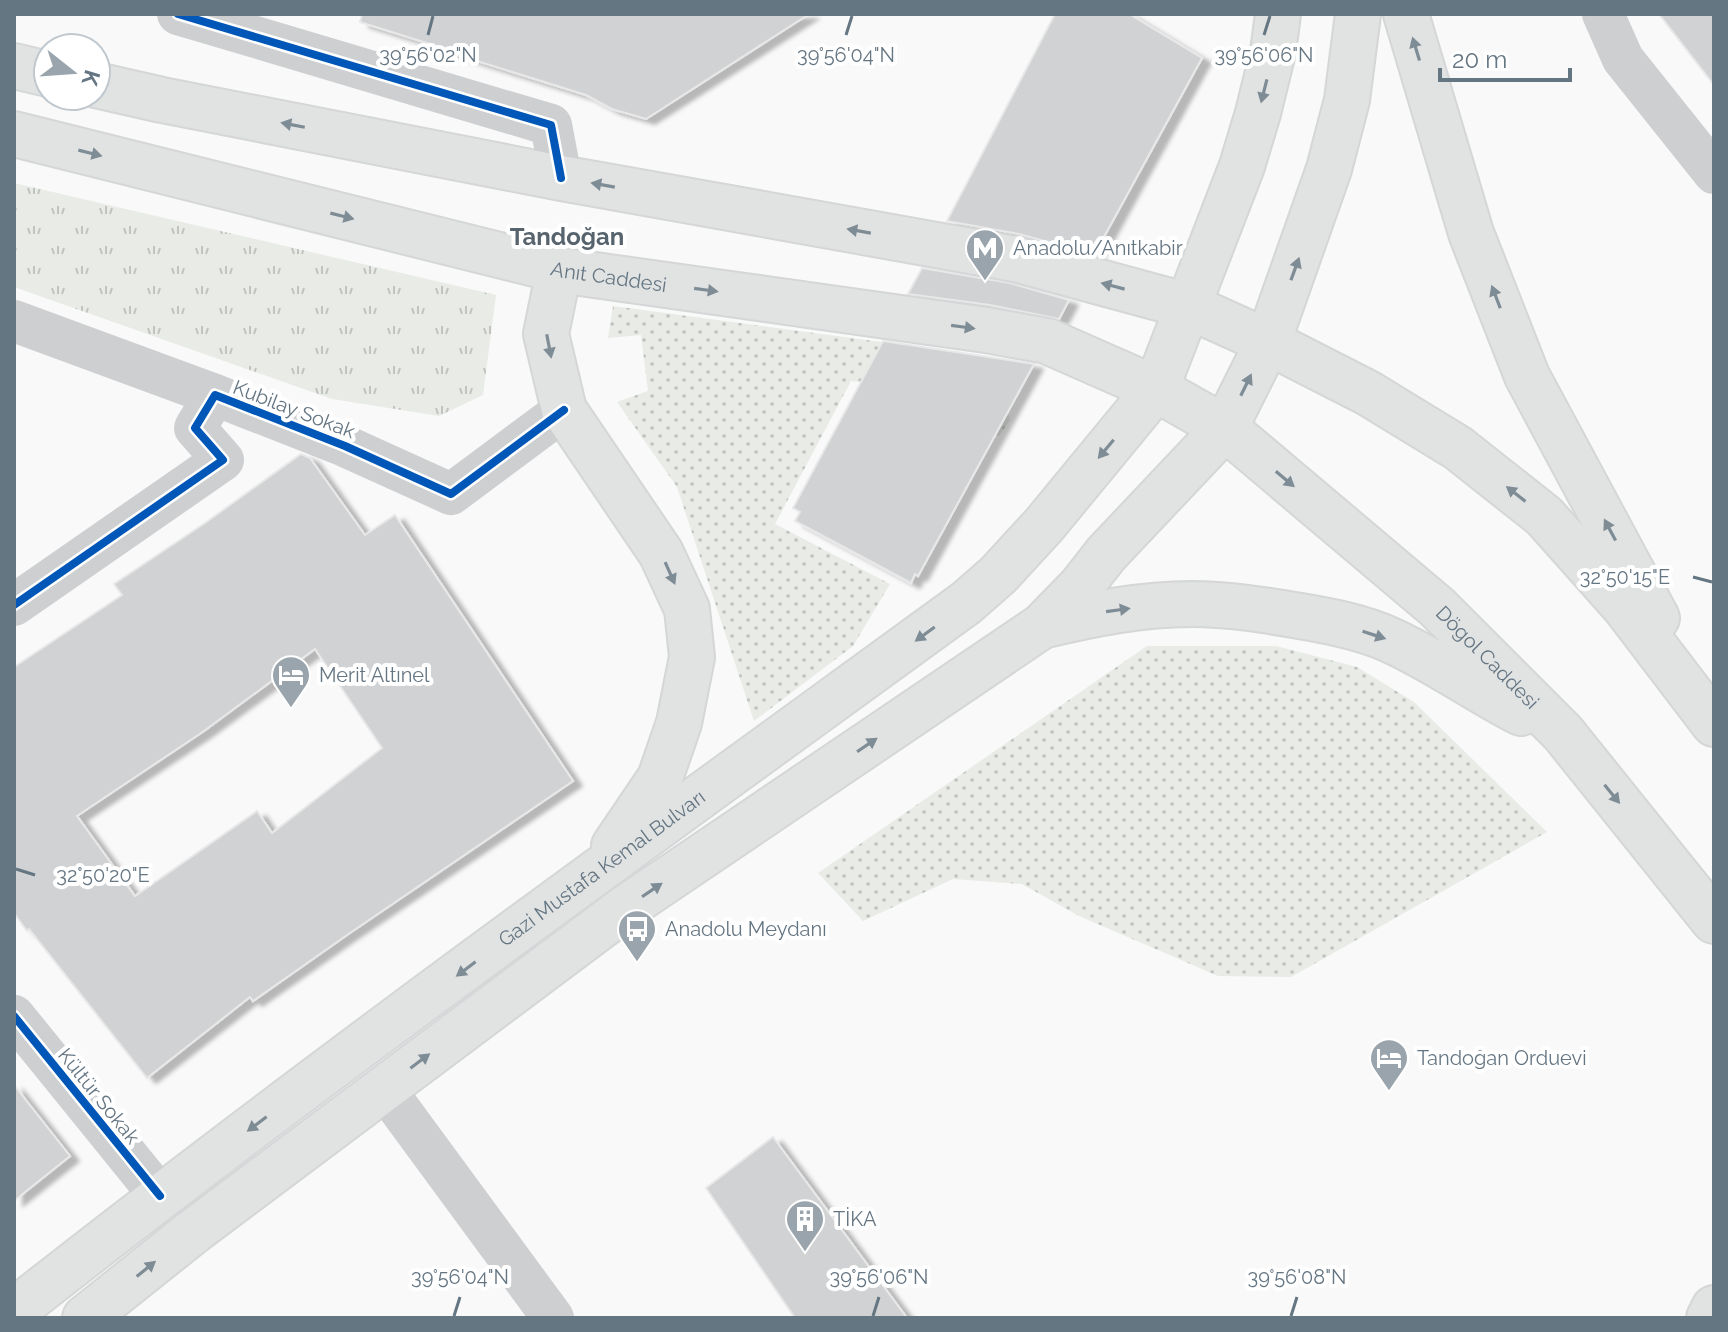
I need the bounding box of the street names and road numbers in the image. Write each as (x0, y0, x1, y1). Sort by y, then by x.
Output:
street label: Anıt Caddesi (548, 256, 668, 297)
street label: Kubilay Sokak (230, 375, 359, 443)
street label: Dögol Caddesi (1431, 601, 1544, 714)
street label: Gazi Mustafa Kemal Bulvarı (494, 785, 710, 952)
street label: Kültür Sokak (53, 1043, 145, 1149)

